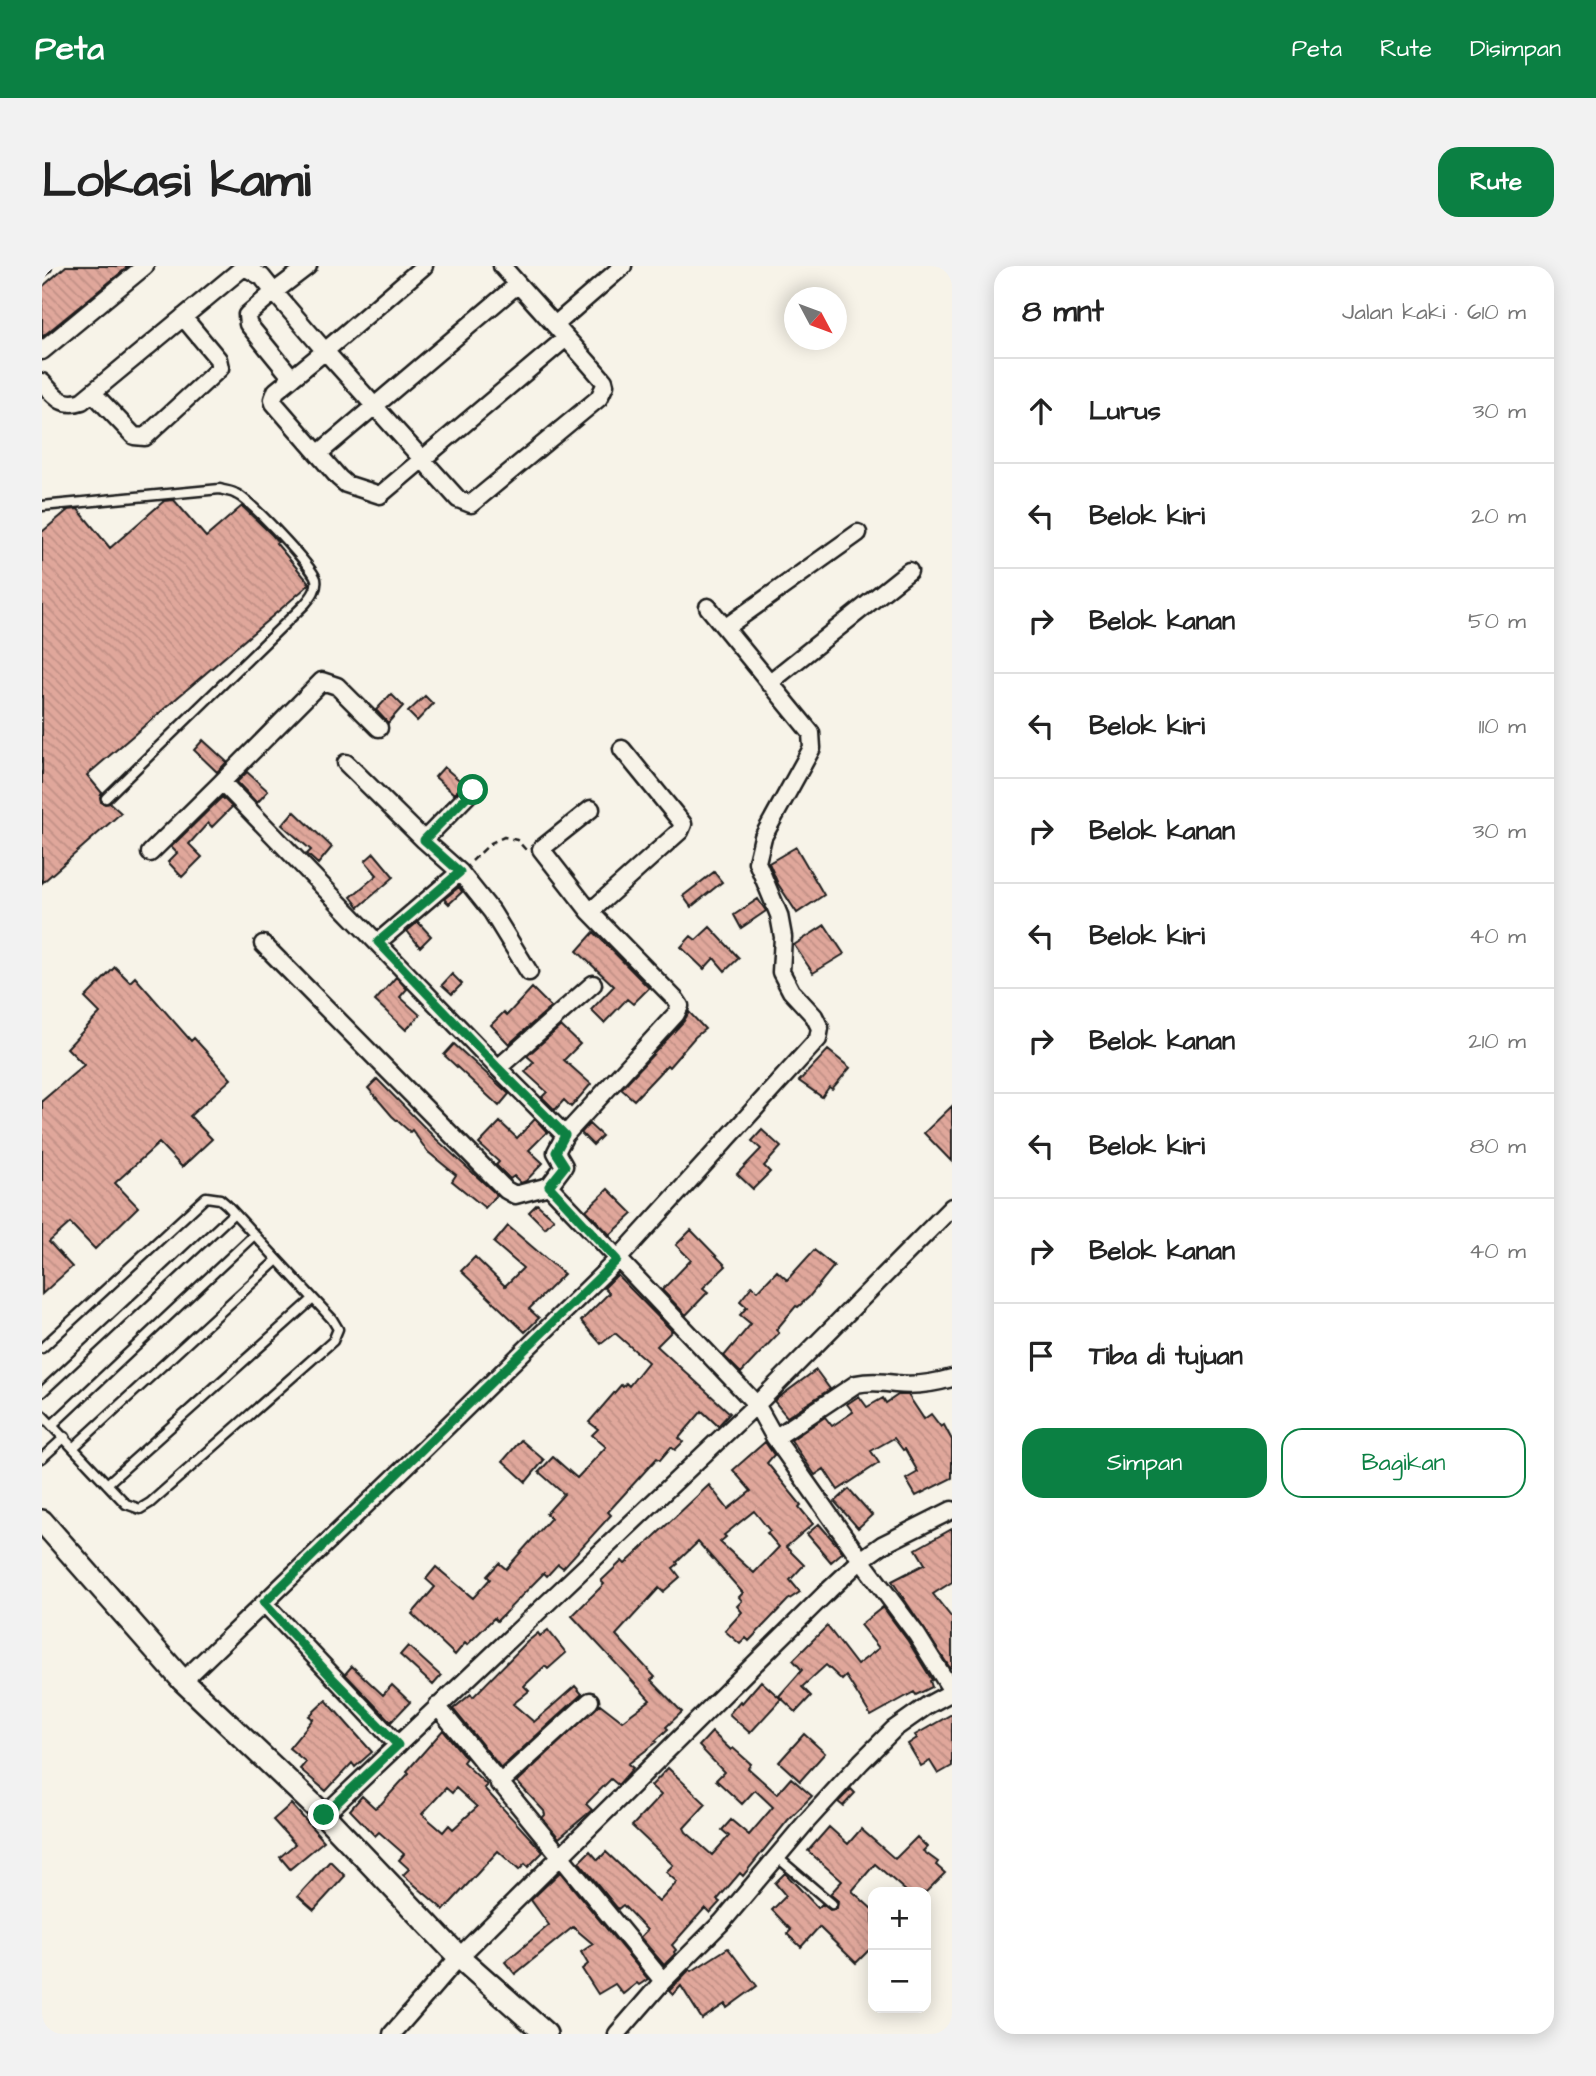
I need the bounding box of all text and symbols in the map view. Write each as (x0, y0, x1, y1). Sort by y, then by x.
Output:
text: Peta (35, 26, 104, 72)
text: Peta (1292, 32, 1342, 66)
text: Rute (1380, 32, 1432, 66)
text: Disimpan (1470, 32, 1561, 66)
button: Rute (1438, 147, 1554, 217)
text: Lokasi kami (42, 148, 311, 216)
north arrow (784, 287, 847, 350)
text: 8 mnt (1022, 291, 1104, 333)
text: Jalan kaki · 610 m (1342, 296, 1526, 328)
icon: ahead (1022, 392, 1060, 430)
text: Lurus (1089, 393, 1161, 429)
text: 30 m (1473, 395, 1526, 427)
icon: left (1022, 497, 1060, 535)
text: Belok kiri (1089, 498, 1205, 534)
text: 20 m (1471, 500, 1526, 532)
icon: right (1022, 602, 1060, 640)
text: Belok kanan (1089, 603, 1235, 639)
text: 50 m (1468, 605, 1526, 637)
icon: left (1022, 707, 1060, 745)
text: Belok kiri (1089, 708, 1205, 744)
text: 110 m (1478, 710, 1526, 742)
route start (457, 774, 488, 805)
icon: right (1022, 812, 1060, 850)
text: Belok kanan (1089, 813, 1235, 849)
text: 30 m (1473, 815, 1526, 847)
icon: left (1022, 917, 1060, 955)
text: Belok kiri (1089, 918, 1205, 954)
text: 40 m (1469, 920, 1526, 952)
icon: right (1022, 1022, 1060, 1060)
text: Belok kanan (1089, 1023, 1235, 1059)
text: 210 m (1468, 1025, 1526, 1057)
icon: left (1022, 1127, 1060, 1165)
text: Belok kiri (1089, 1128, 1205, 1164)
text: 80 m (1469, 1130, 1526, 1162)
icon: right (1022, 1232, 1060, 1270)
text: Belok kanan (1089, 1233, 1235, 1269)
text: 40 m (1469, 1235, 1526, 1267)
icon: arrive (1022, 1337, 1060, 1375)
text: Tiba di tujuan (1089, 1338, 1243, 1374)
button: Simpan (1022, 1428, 1267, 1498)
button: Bagikan (1281, 1428, 1526, 1498)
route end (308, 1799, 339, 1830)
map controls (868, 1887, 931, 2013)
button: + (868, 1887, 931, 1950)
button: − (868, 1950, 931, 2013)

